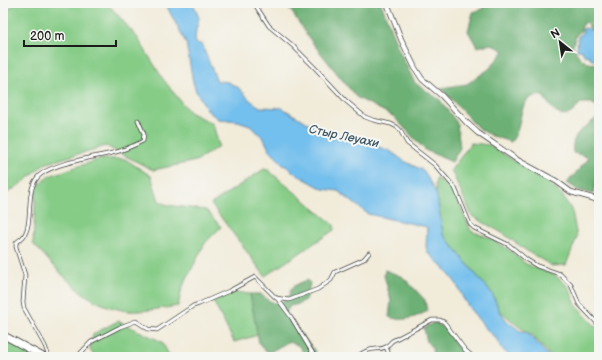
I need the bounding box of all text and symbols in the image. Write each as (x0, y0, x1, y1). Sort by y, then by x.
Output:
scale bar (24, 22, 116, 48)
north arrow (540, 22, 580, 62)
text: N (548, 26, 562, 41)
text: 200 m (30, 29, 64, 44)
water label: Стыр Леуахи (307, 122, 381, 151)

